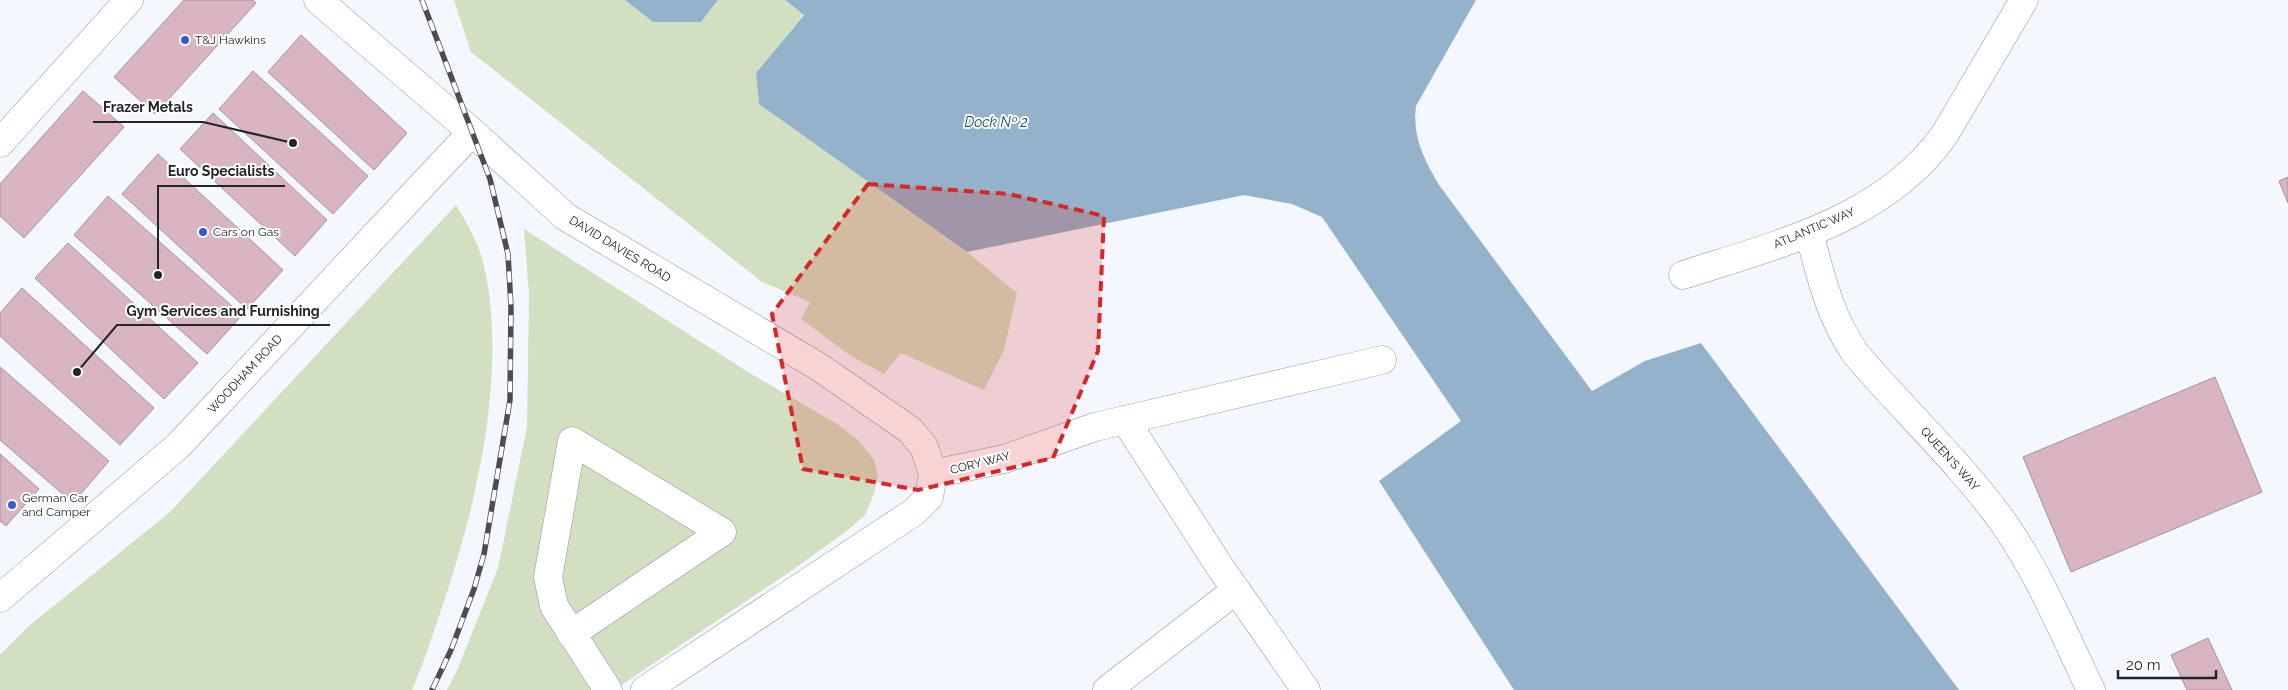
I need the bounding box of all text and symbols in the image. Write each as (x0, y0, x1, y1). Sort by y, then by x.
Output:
place label: T&J Hawkins (195, 33, 266, 47)
marker: T&J Hawkins (179, 34, 191, 46)
callout: Frazer Metals (93, 93, 203, 122)
text: Frazer Metals (103, 99, 193, 115)
water label: Dock Nº 2 (965, 114, 1027, 130)
callout: Euro Specialists (158, 157, 285, 186)
text: Euro Specialists (168, 163, 274, 179)
street label: ATLANTIC WAY (1771, 204, 1857, 251)
street label: DAVID DAVIES ROAD (567, 213, 674, 285)
place label: Cars on Gas (213, 225, 279, 239)
marker: Cars on Gas (197, 226, 209, 238)
callout: Gym Services and Furnishing (117, 296, 330, 325)
text: Gym Services and Furnishing (126, 303, 320, 319)
street label: WOODHAM ROAD (205, 331, 285, 416)
street label: QUEEN'S WAY (1918, 424, 1982, 494)
street label: CORY WAY (948, 449, 1012, 477)
place label: German Car and Camper (22, 491, 91, 519)
marker: German Car and Camper (6, 499, 18, 511)
scale bar (2118, 648, 2216, 680)
text: 20 m (2126, 656, 2161, 674)

